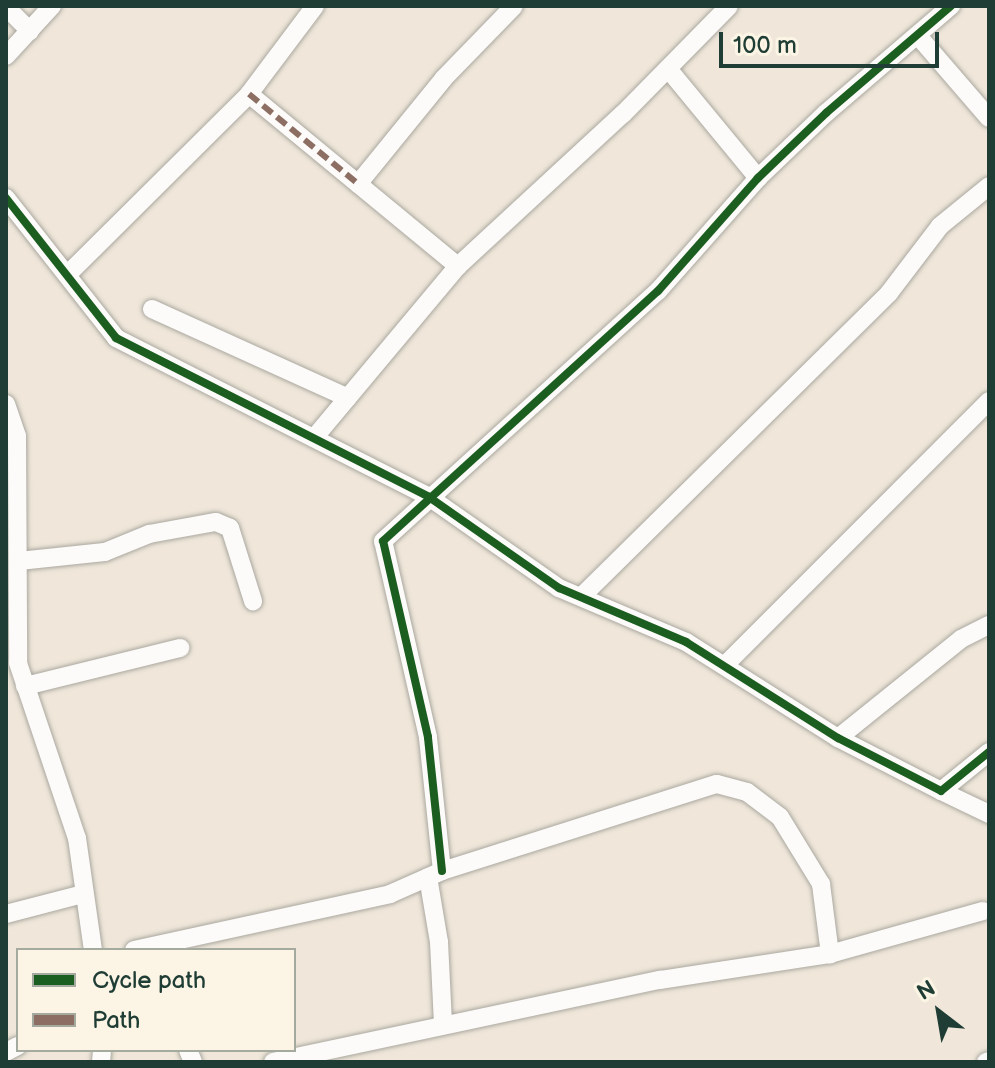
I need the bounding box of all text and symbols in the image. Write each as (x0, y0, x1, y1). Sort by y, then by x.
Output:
scale bar (723, 16, 943, 66)
text: 100 m (733, 31, 797, 60)
legend (16, 948, 296, 1052)
text: Cycle path (92, 966, 206, 995)
north arrow (899, 972, 979, 1052)
text: N (912, 975, 940, 1007)
text: Path (92, 1006, 140, 1035)

